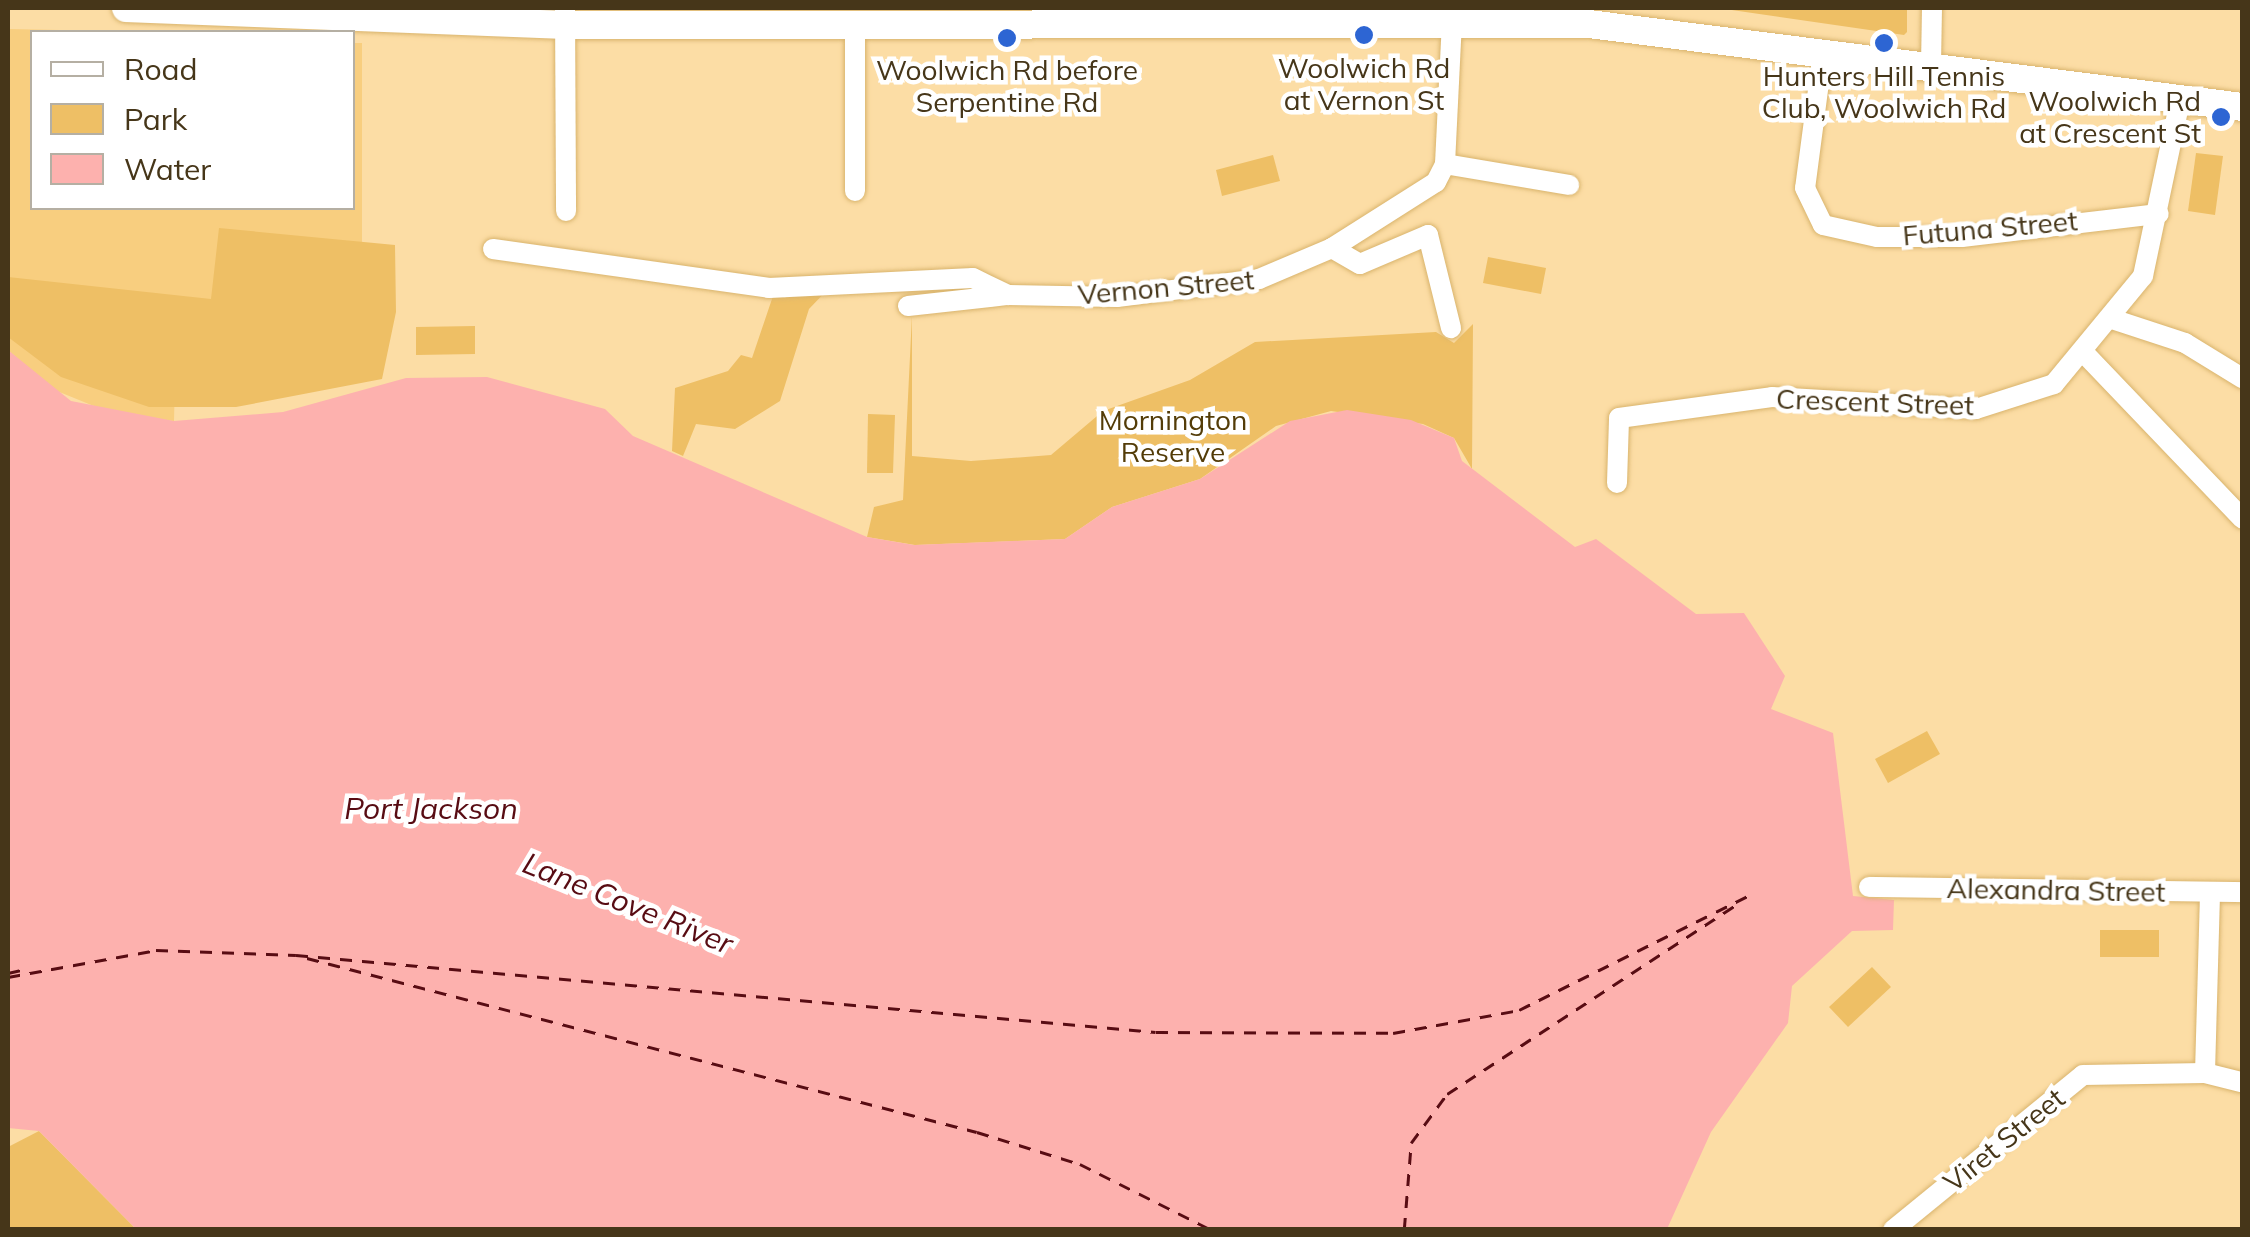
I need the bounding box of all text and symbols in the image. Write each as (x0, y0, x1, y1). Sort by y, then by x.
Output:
marker: Woolwich Rd at Vernon St (1353, 24, 1375, 46)
marker: Woolwich Rd before Serpentine Rd (996, 27, 1018, 49)
legend (30, 30, 355, 210)
marker: Hunters Hill Tennis Club, Woolwich Rd (1873, 32, 1895, 54)
text: Road (124, 50, 198, 88)
place label: Woolwich Rd at Vernon St (1278, 51, 1450, 117)
place label: Woolwich Rd before Serpentine Rd (876, 53, 1138, 119)
place label: Hunters Hill Tennis Club, Woolwich Rd (1762, 59, 2006, 125)
place label: Woolwich Rd at Crescent St (2019, 84, 2201, 150)
text: Park (124, 100, 187, 138)
marker: Woolwich Rd at Crescent St (2210, 106, 2232, 128)
text: Water (124, 150, 211, 188)
street label: Futuna Street (1901, 204, 2079, 252)
street label: Vernon Street (1076, 263, 1256, 311)
street label: Crescent Street (1775, 382, 1975, 422)
park label: Mornington Reserve (1099, 403, 1247, 469)
water label: Port Jackson (344, 790, 518, 826)
water label: Lane Cove River (518, 845, 738, 961)
street label: Alexandra Street (1946, 871, 2166, 909)
street label: Viret Street (1937, 1081, 2071, 1199)

